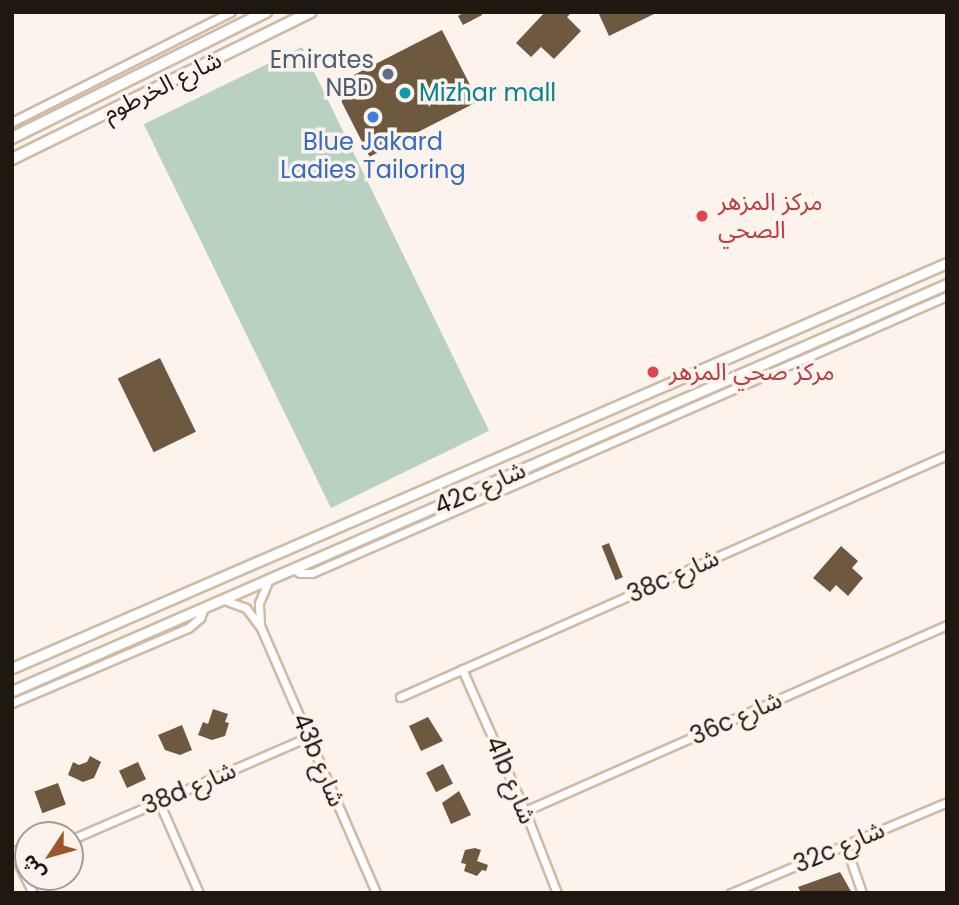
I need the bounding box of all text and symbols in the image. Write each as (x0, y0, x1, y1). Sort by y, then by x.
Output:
street label: شارع الخرطوم (98, 45, 226, 127)
place label: Emirates NBD (270, 46, 374, 102)
marker: Emirates NBD (380, 66, 396, 82)
place label: Mizhar mall (419, 79, 556, 107)
marker: Mizhar mall (397, 85, 413, 101)
marker: Blue Jakard Ladies Tailoring (365, 109, 381, 125)
place label: Blue Jakard Ladies Tailoring (280, 128, 466, 184)
place label: مركز المزهر الصحي (718, 188, 823, 244)
marker: مركز المزهر الصحي (692, 206, 712, 226)
place label: مركز صحي المزهر (669, 358, 835, 386)
marker: مركز صحي المزهر (643, 362, 663, 382)
street label: 42c شارع (430, 455, 530, 521)
street label: 38c شارع (623, 543, 723, 609)
street label: 36c شارع (686, 685, 786, 751)
street label: 43b شارع (286, 709, 352, 811)
street label: 41b شارع (480, 732, 542, 828)
street label: 38d شارع (138, 755, 240, 821)
street label: 32c شارع (789, 815, 889, 879)
north arrow (14, 821, 84, 891)
text: ش (15, 849, 52, 886)

